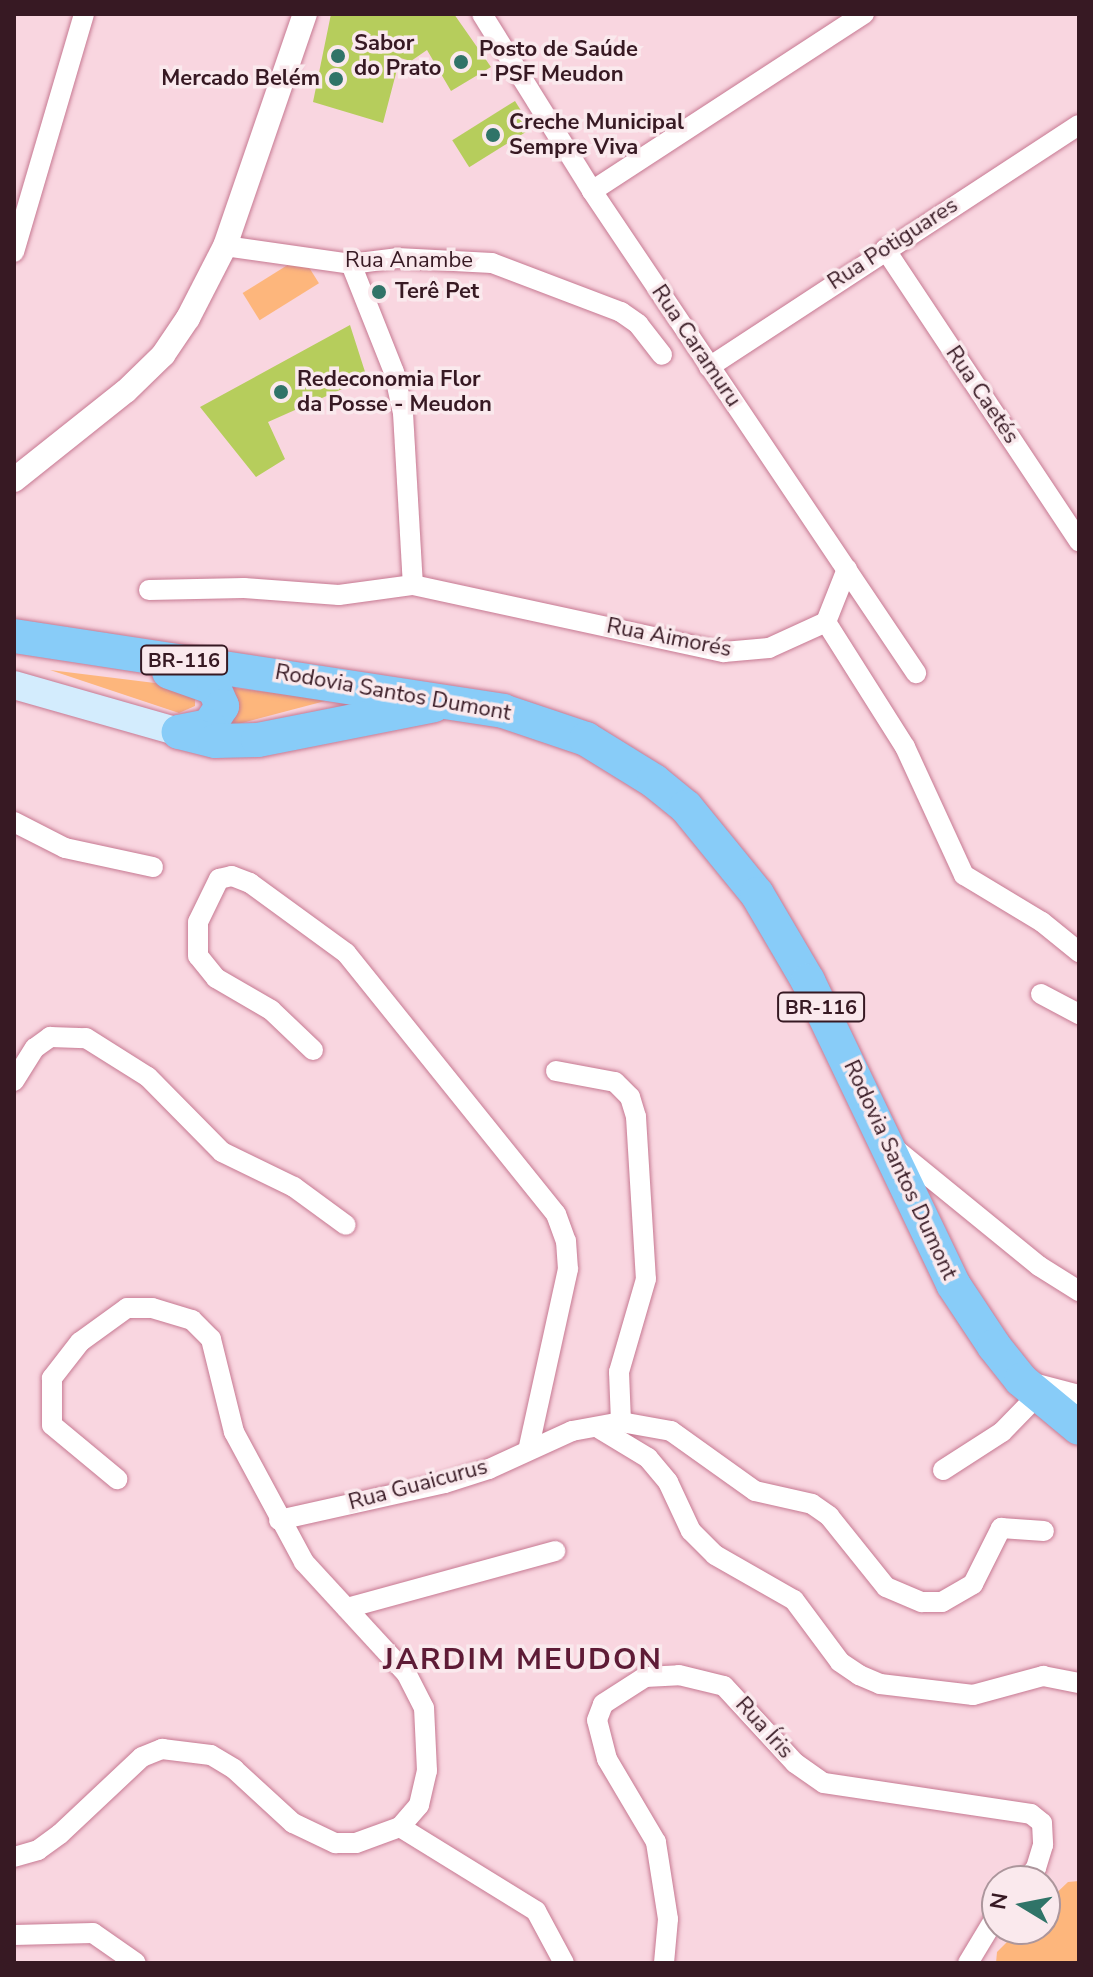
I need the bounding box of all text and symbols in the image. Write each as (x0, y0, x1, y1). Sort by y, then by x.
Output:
place label: Sabor do Prato (354, 30, 441, 82)
place label: Posto de Saúde - PSF Meudon (479, 36, 638, 88)
marker: Sabor do Prato (329, 47, 347, 65)
marker: Posto de Saúde - PSF Meudon (450, 51, 472, 73)
place label: Mercado Belém (161, 66, 320, 92)
marker: Mercado Belém (327, 70, 345, 88)
place label: Creche Municipal Sempre Viva (509, 109, 684, 160)
marker: Creche Municipal Sempre Viva (484, 126, 502, 144)
street label: Rua Potiguares (823, 192, 963, 296)
street label: Rua Anambe (345, 248, 473, 274)
place label: Terê Pet (395, 279, 479, 305)
street label: Rua Caramuru (646, 280, 746, 412)
marker: Terê Pet (370, 283, 388, 301)
street label: Rua Caetés (940, 341, 1024, 449)
place label: Redeconomia Flor da Posse - Meudon (297, 366, 492, 418)
marker: Redeconomia Flor da Posse - Meudon (272, 383, 290, 401)
street label: Rua Aimorés (604, 613, 734, 663)
road number: BR-116 (140, 644, 228, 676)
street label: Rodovia Santos Dumont (273, 659, 513, 727)
road number: BR-116 (777, 991, 865, 1023)
street label: Rodovia Santos Dumont (838, 1056, 962, 1284)
street label: Rua Guaicurus (346, 1454, 490, 1516)
district label: JARDIM MEUDON (383, 1642, 663, 1678)
street label: Rua Íris (730, 1692, 798, 1764)
north arrow (981, 1865, 1061, 1945)
text: N (983, 1890, 1016, 1912)

